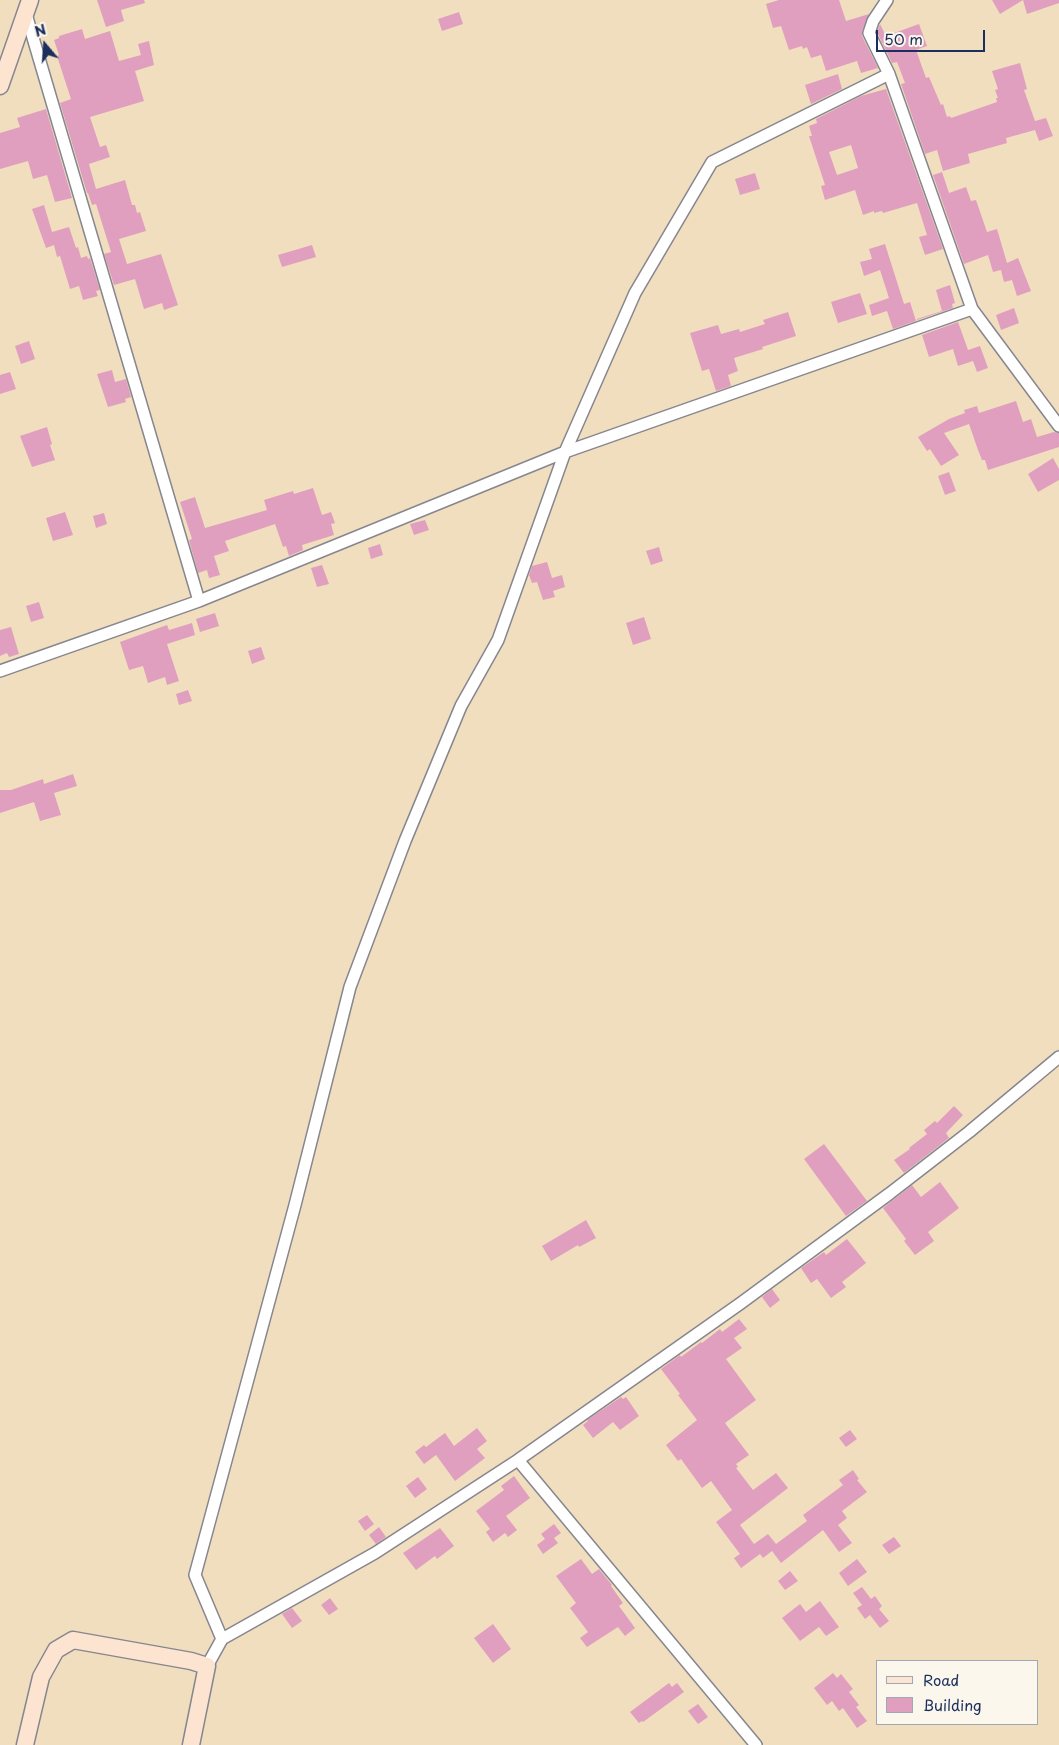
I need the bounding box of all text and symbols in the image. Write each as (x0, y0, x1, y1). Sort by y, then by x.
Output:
text: N (32, 19, 49, 42)
north arrow (20, 20, 70, 70)
scale bar (879, 20, 988, 52)
text: 50 m (884, 27, 923, 50)
legend (876, 1660, 1039, 1725)
text: Road (923, 1668, 959, 1691)
text: Building (923, 1693, 982, 1716)

